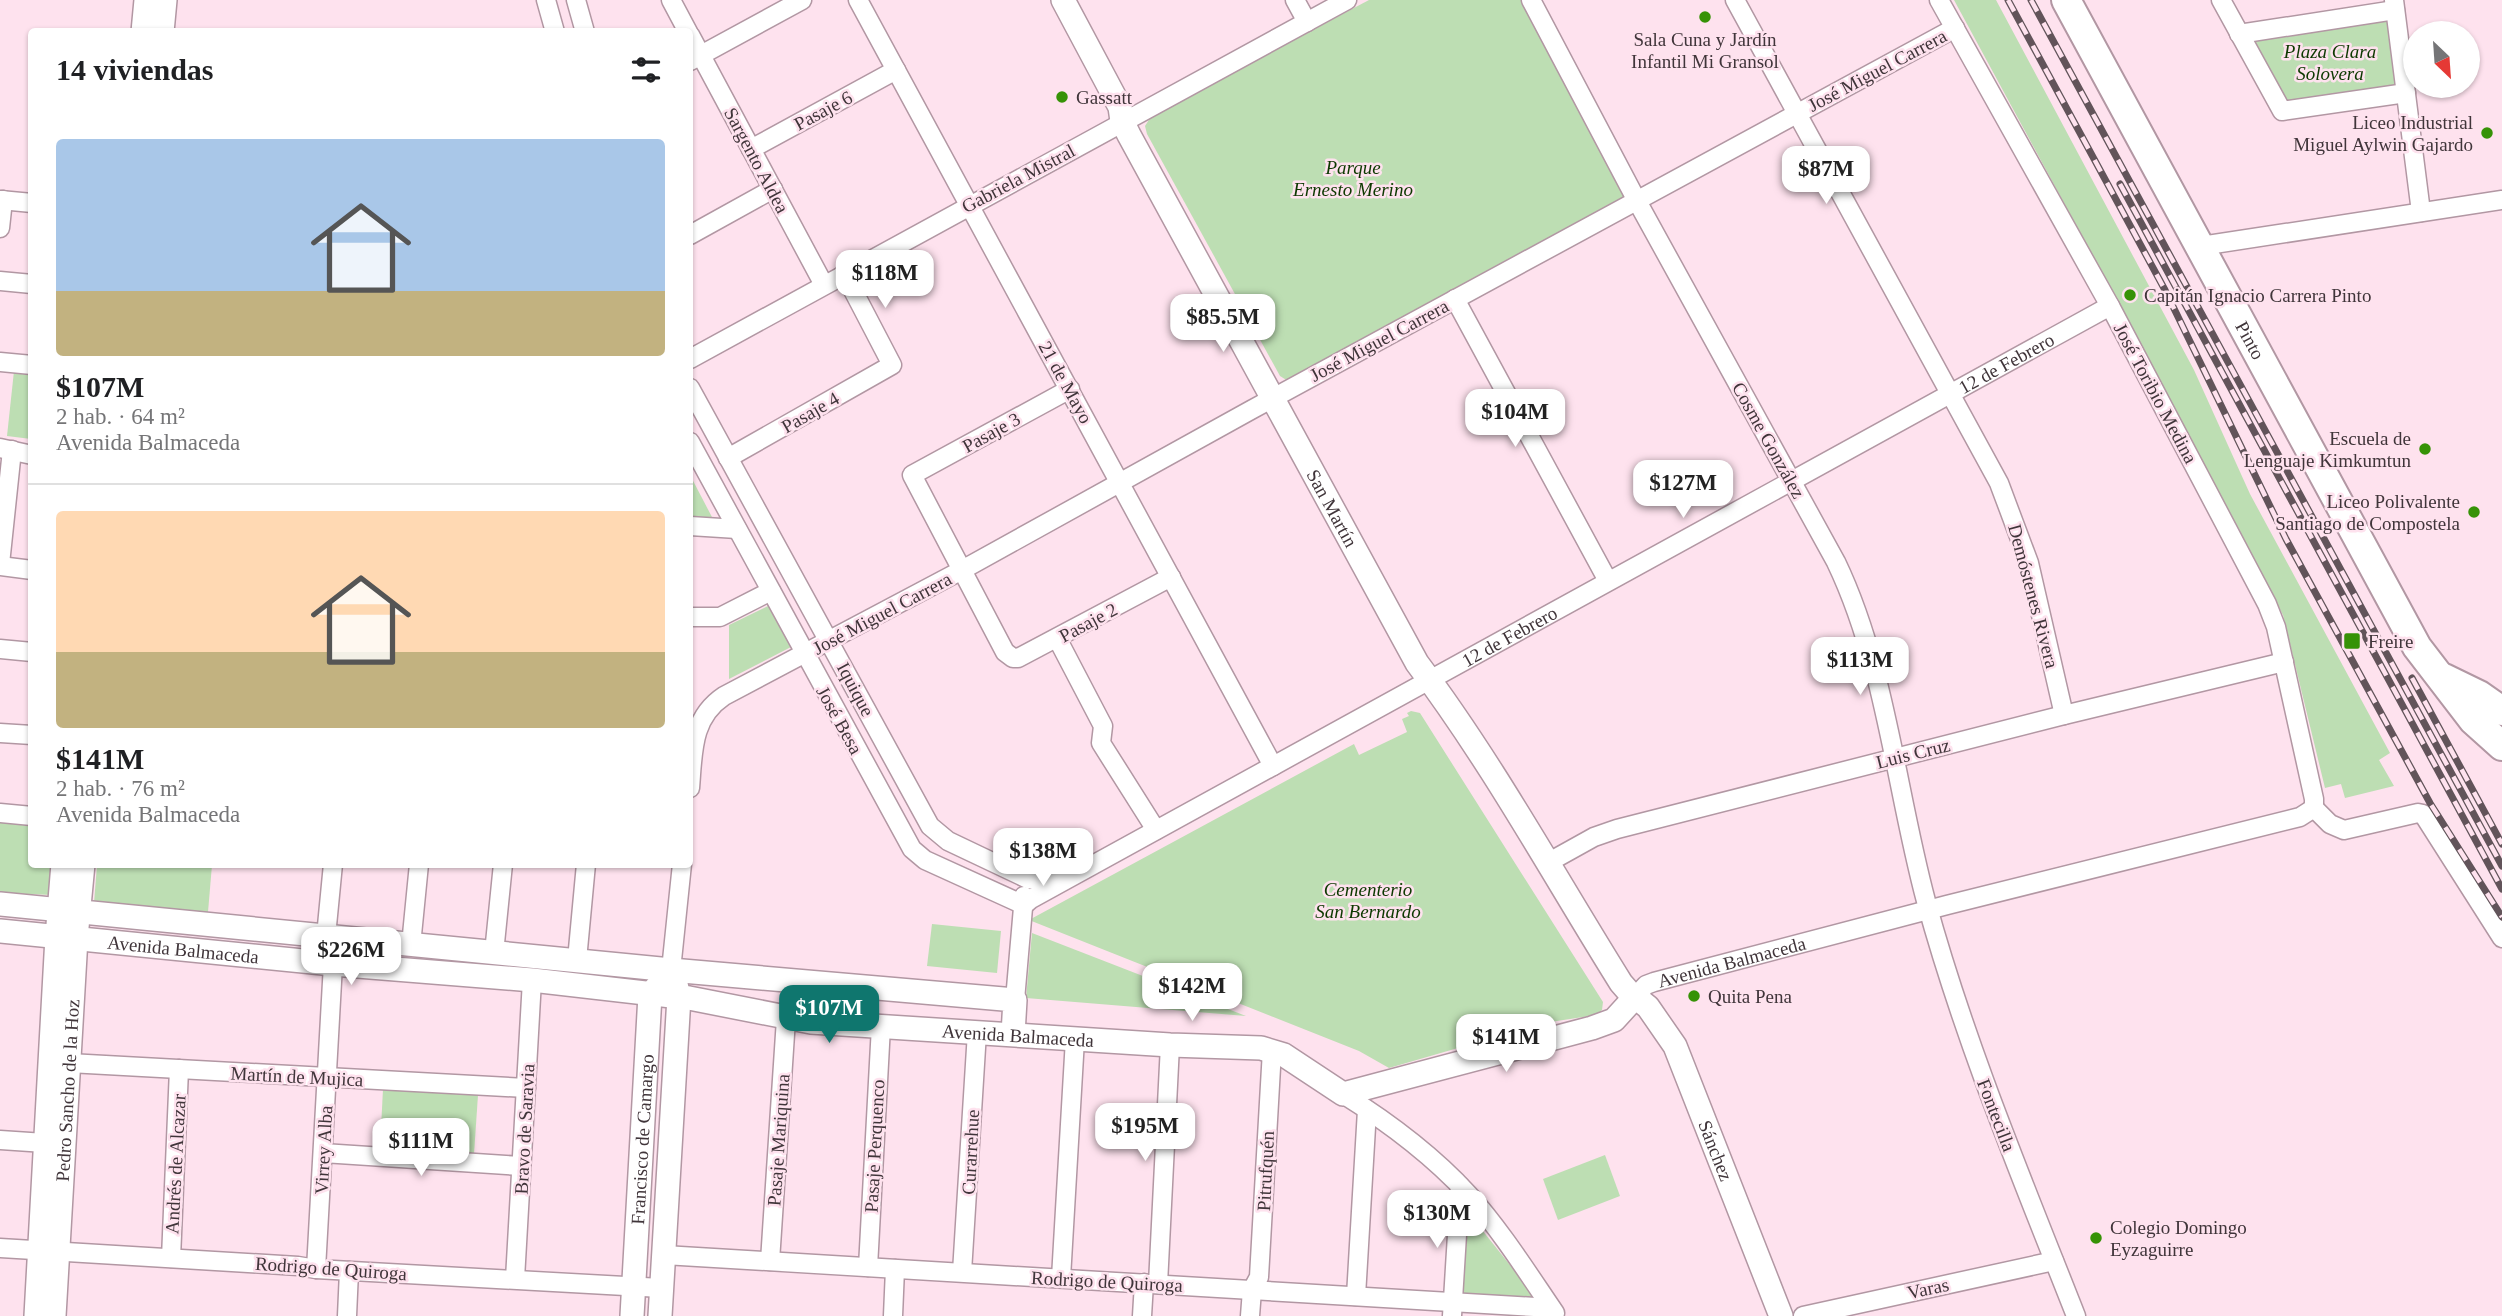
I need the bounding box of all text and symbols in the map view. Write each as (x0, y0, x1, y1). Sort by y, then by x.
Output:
marker: Sala Cuna y Jardín Infantil Mi Gransol (1697, 9, 1713, 25)
north arrow (2403, 21, 2480, 98)
map controls (2403, 21, 2480, 98)
street label: José Miguel Carrera (1804, 25, 1951, 116)
place label: Sala Cuna y Jardín Infantil Mi Gransol (1631, 29, 1779, 72)
park label: Plaza Clara Solovera (2283, 41, 2376, 84)
icon: filters (627, 51, 665, 89)
text: 14 viviendas (56, 53, 214, 86)
street label: Pasaje 6 (791, 86, 856, 134)
place label: Gassatt (1076, 87, 1133, 108)
marker: Gassatt (1054, 89, 1070, 105)
street label: Sargento Aldea (720, 104, 793, 217)
place label: Liceo Industrial Miguel Aylwin Gajardo (2293, 112, 2473, 155)
marker: Liceo Industrial Miguel Aylwin Gajardo (2479, 125, 2495, 141)
street label: Gabriela Mistral (958, 140, 1078, 217)
pin: $87M (1785, 146, 1867, 206)
text: $87M (1798, 156, 1854, 181)
park label: Parque Ernesto Merino (1292, 157, 1413, 200)
icon: home (298, 185, 424, 311)
pin: $118M (836, 250, 934, 310)
text: $118M (852, 260, 918, 285)
place label: Capitán Ignacio Carrera Pinto (2144, 285, 2371, 306)
marker: Capitán Ignacio Carrera Pinto (2122, 287, 2138, 303)
pin: $85.5M (1166, 294, 1280, 354)
street label: José Miguel Carrera (1306, 295, 1453, 386)
text: $85.5M (1186, 304, 1260, 329)
street label: Pinto (2231, 318, 2269, 363)
street label: José Toribio Medina (2110, 320, 2202, 467)
street label: 12 de Febrero (1955, 329, 2058, 398)
street label: 21 de Mayo (1034, 337, 1097, 427)
text: $107M (56, 370, 144, 403)
street label: Cosme González (1728, 379, 1809, 502)
street label: Pasaje 4 (778, 387, 843, 437)
pin: $104M (1466, 390, 1564, 449)
text: $104M (1481, 399, 1549, 424)
text: 2 hab. · 64 m² (56, 404, 185, 429)
street label: Pasaje 3 (959, 408, 1024, 457)
place label: Escuela de Lenguaje Kimkumtun (2244, 428, 2411, 471)
text: Avenida Balmaceda (56, 430, 240, 455)
marker: Escuela de Lenguaje Kimkumtun (2417, 441, 2433, 457)
pin: $127M (1634, 461, 1732, 520)
street label: San Martín (1302, 466, 1362, 551)
text: $127M (1649, 470, 1717, 495)
place label: Liceo Polivalente Santiago de Compostela (2275, 491, 2461, 534)
marker: Liceo Polivalente Santiago de Compostela (2466, 504, 2482, 520)
street label: Demóstenes Rivera (2004, 522, 2063, 671)
icon: home (298, 557, 424, 683)
street label: José Miguel Carrera (809, 568, 956, 659)
street label: Pasaje 2 (1056, 598, 1121, 646)
street label: 12 de Febrero (1458, 602, 1561, 671)
marker: Freire (2342, 631, 2362, 651)
place label: Freire (2368, 631, 2413, 652)
pin: $113M (1811, 638, 1909, 697)
text: $113M (1827, 647, 1893, 672)
street label: Iquique (833, 659, 878, 720)
street label: José Besa (812, 683, 867, 758)
street label: Luis Cruz (1874, 734, 1952, 773)
text: $141M (56, 742, 144, 775)
text: 2 hab. · 76 m² (56, 776, 185, 801)
text: Avenida Balmaceda (56, 802, 240, 827)
pin: $138M (994, 828, 1092, 888)
text: $138M (1009, 838, 1077, 863)
park label: Cementerio San Bernardo (1315, 879, 1421, 922)
pin: $226M (302, 928, 400, 987)
street label: Avenida Balmaceda (106, 932, 260, 968)
street label: Avenida Balmaceda (1655, 932, 1808, 992)
text: $226M (317, 937, 385, 962)
pin: $142M (1143, 964, 1241, 1023)
text: $142M (1158, 973, 1226, 998)
pin: $107M (780, 986, 878, 1045)
place label: Quita Pena (1708, 986, 1792, 1007)
marker: Quita Pena (1686, 988, 1702, 1004)
text: $107M (795, 995, 863, 1020)
street label: Pedro Sancho de la Hoz (52, 999, 83, 1182)
pin: $141M (1457, 1014, 1555, 1074)
street label: Avenida Balmaceda (941, 1020, 1095, 1051)
text: $141M (1472, 1024, 1540, 1049)
street label: Francisco de Camargo (627, 1054, 658, 1225)
street label: Martín de Mujica (230, 1063, 364, 1090)
street label: Bravo de Saravia (511, 1063, 538, 1195)
street label: Pasaje Mariquina (763, 1073, 794, 1207)
street label: Fontecilla (1973, 1076, 2020, 1155)
street label: Pasaje Perquenco (861, 1079, 888, 1213)
street label: Andrés de Alcazar (161, 1093, 190, 1235)
street label: Virrey Alba (311, 1104, 336, 1195)
pin: $195M (1096, 1104, 1194, 1163)
street label: Curarrehue (958, 1109, 983, 1195)
text: $195M (1111, 1113, 1179, 1138)
street label: Sánchez (1694, 1117, 1737, 1184)
pin: $111M (372, 1118, 470, 1178)
text: $111M (388, 1128, 454, 1153)
street label: Pitrufquén (1253, 1130, 1278, 1212)
pin: $130M (1388, 1190, 1486, 1250)
text: $130M (1403, 1200, 1471, 1225)
place label: Colegio Domingo Eyzaguirre (2110, 1217, 2247, 1260)
marker: Colegio Domingo Eyzaguirre (2088, 1230, 2104, 1246)
street label: Rodrigo de Quiroga (254, 1253, 408, 1284)
street label: Rodrigo de Quiroga (1031, 1267, 1184, 1296)
street label: Varas (1905, 1274, 1951, 1303)

